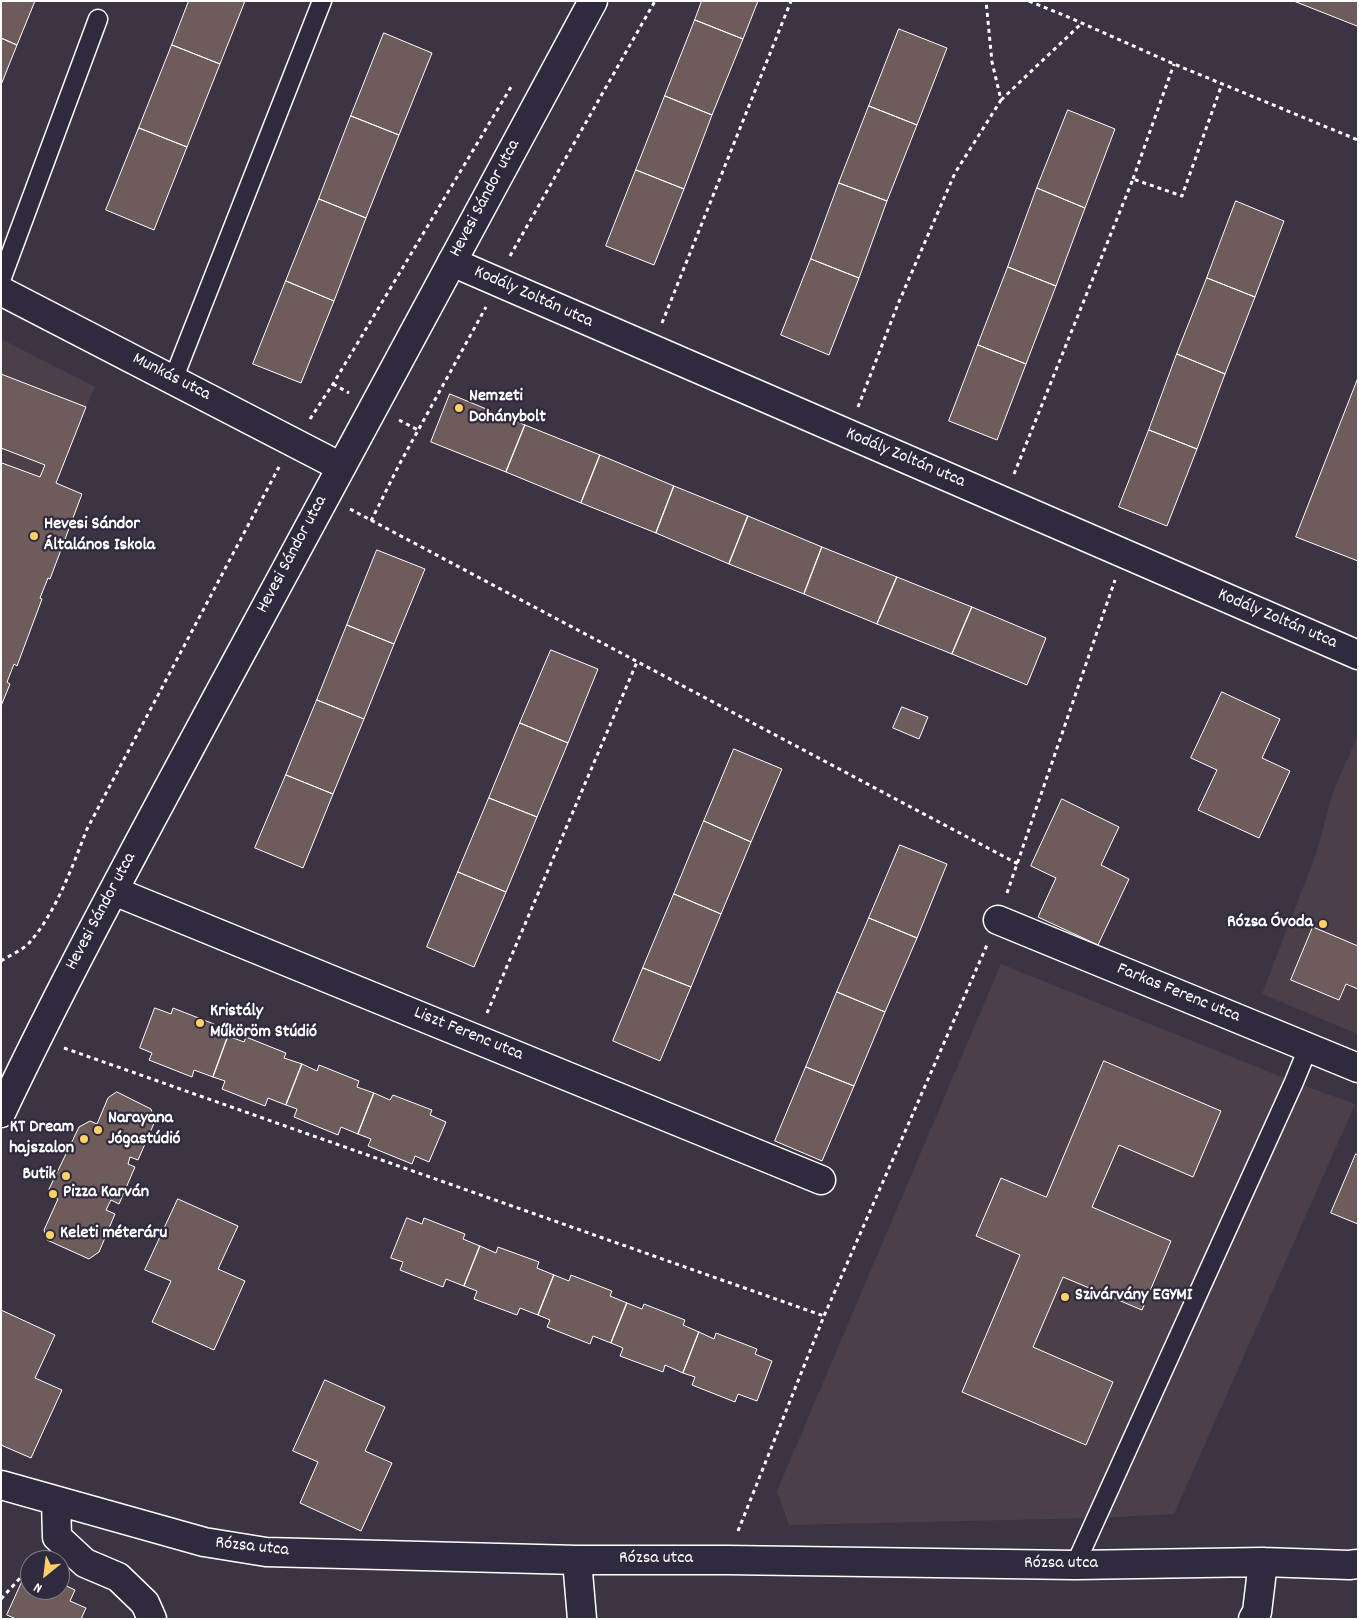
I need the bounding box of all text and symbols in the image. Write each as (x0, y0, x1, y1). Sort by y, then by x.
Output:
street label: Hevesi Sándor utca (446, 136, 526, 262)
street label: Kodály Zoltán utca (470, 262, 596, 334)
street label: Munkás utca (128, 349, 214, 407)
place label: Nemzeti Dohánybolt (469, 387, 546, 429)
marker: Nemzeti Dohánybolt (453, 402, 465, 414)
street label: Kodály Zoltán utca (842, 424, 968, 494)
street label: Hevesi Sándor utca (253, 492, 333, 618)
place label: Hevesi Sándor Általános Iskola (44, 515, 155, 558)
marker: Hevesi Sándor Általános Iskola (28, 530, 40, 542)
street label: Kodály Zoltán utca (1214, 585, 1340, 655)
street label: Hevesi Sándor utca (62, 849, 142, 975)
place label: Rózsa Óvoda (1227, 913, 1313, 935)
marker: Rózsa Óvoda (1317, 918, 1329, 930)
street label: Farkas Ferenc utca (1113, 959, 1243, 1029)
place label: Kristály Műköröm Stúdió (210, 1002, 317, 1044)
street label: Liszt Ferenc utca (410, 1003, 526, 1067)
marker: Kristály Műköröm Stúdió (194, 1017, 206, 1029)
place label: Narayana Jógastúdió (108, 1109, 181, 1152)
place label: KT Dream hajszalon (9, 1118, 74, 1160)
marker: Narayana Jógastúdió (92, 1124, 104, 1136)
marker: KT Dream hajszalon (78, 1133, 90, 1145)
place label: Butik (22, 1165, 56, 1187)
marker: Butik (60, 1170, 72, 1182)
place label: Pizza Karván (63, 1183, 149, 1205)
marker: Pizza Karván (47, 1188, 59, 1200)
place label: Keleti méteráru (60, 1224, 167, 1246)
marker: Keleti méteráru (44, 1229, 56, 1241)
place label: Szivárvány EGYMI (1075, 1286, 1192, 1308)
marker: Szivárvány EGYMI (1059, 1291, 1071, 1303)
street label: Rózsa utca (214, 1533, 290, 1563)
street label: Rózsa utca (619, 1549, 693, 1571)
north arrow (20, 1550, 70, 1600)
street label: Rózsa utca (1024, 1554, 1098, 1576)
text: N (30, 1577, 46, 1598)

